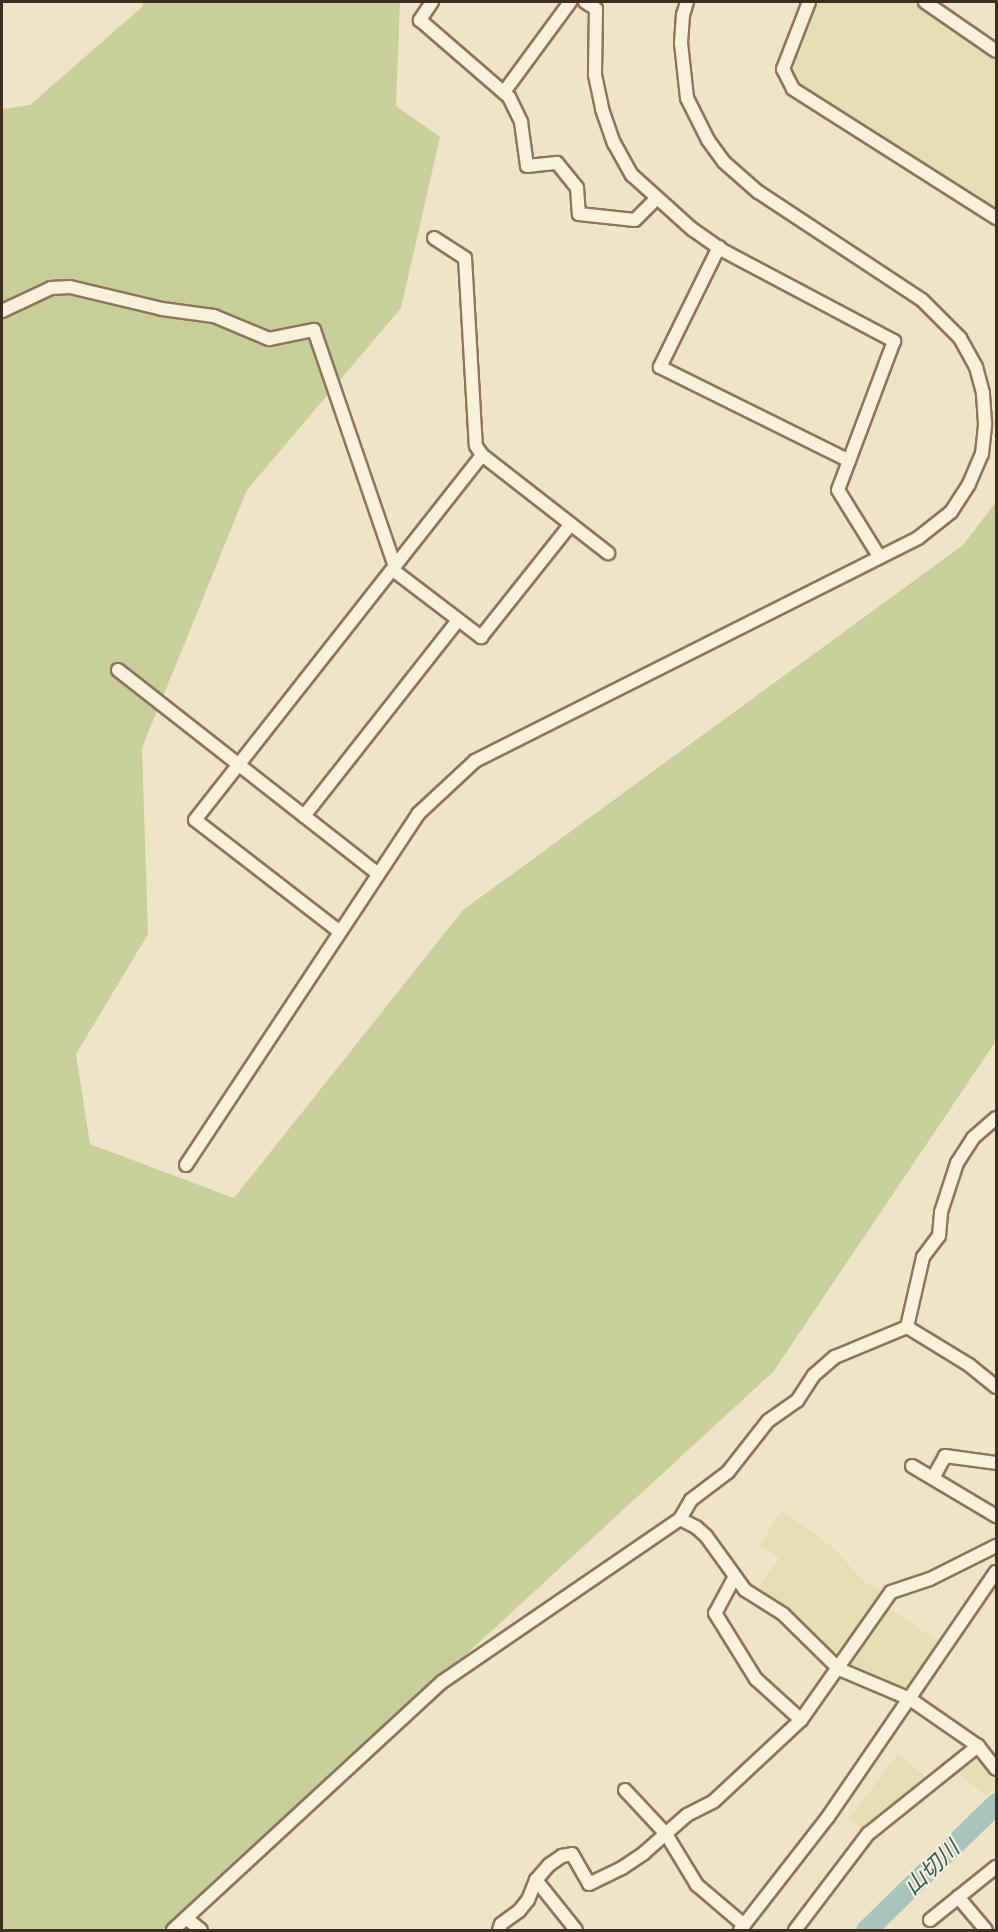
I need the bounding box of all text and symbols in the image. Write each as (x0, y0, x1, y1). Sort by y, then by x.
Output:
water label: 山切川 (898, 1835, 964, 1899)

